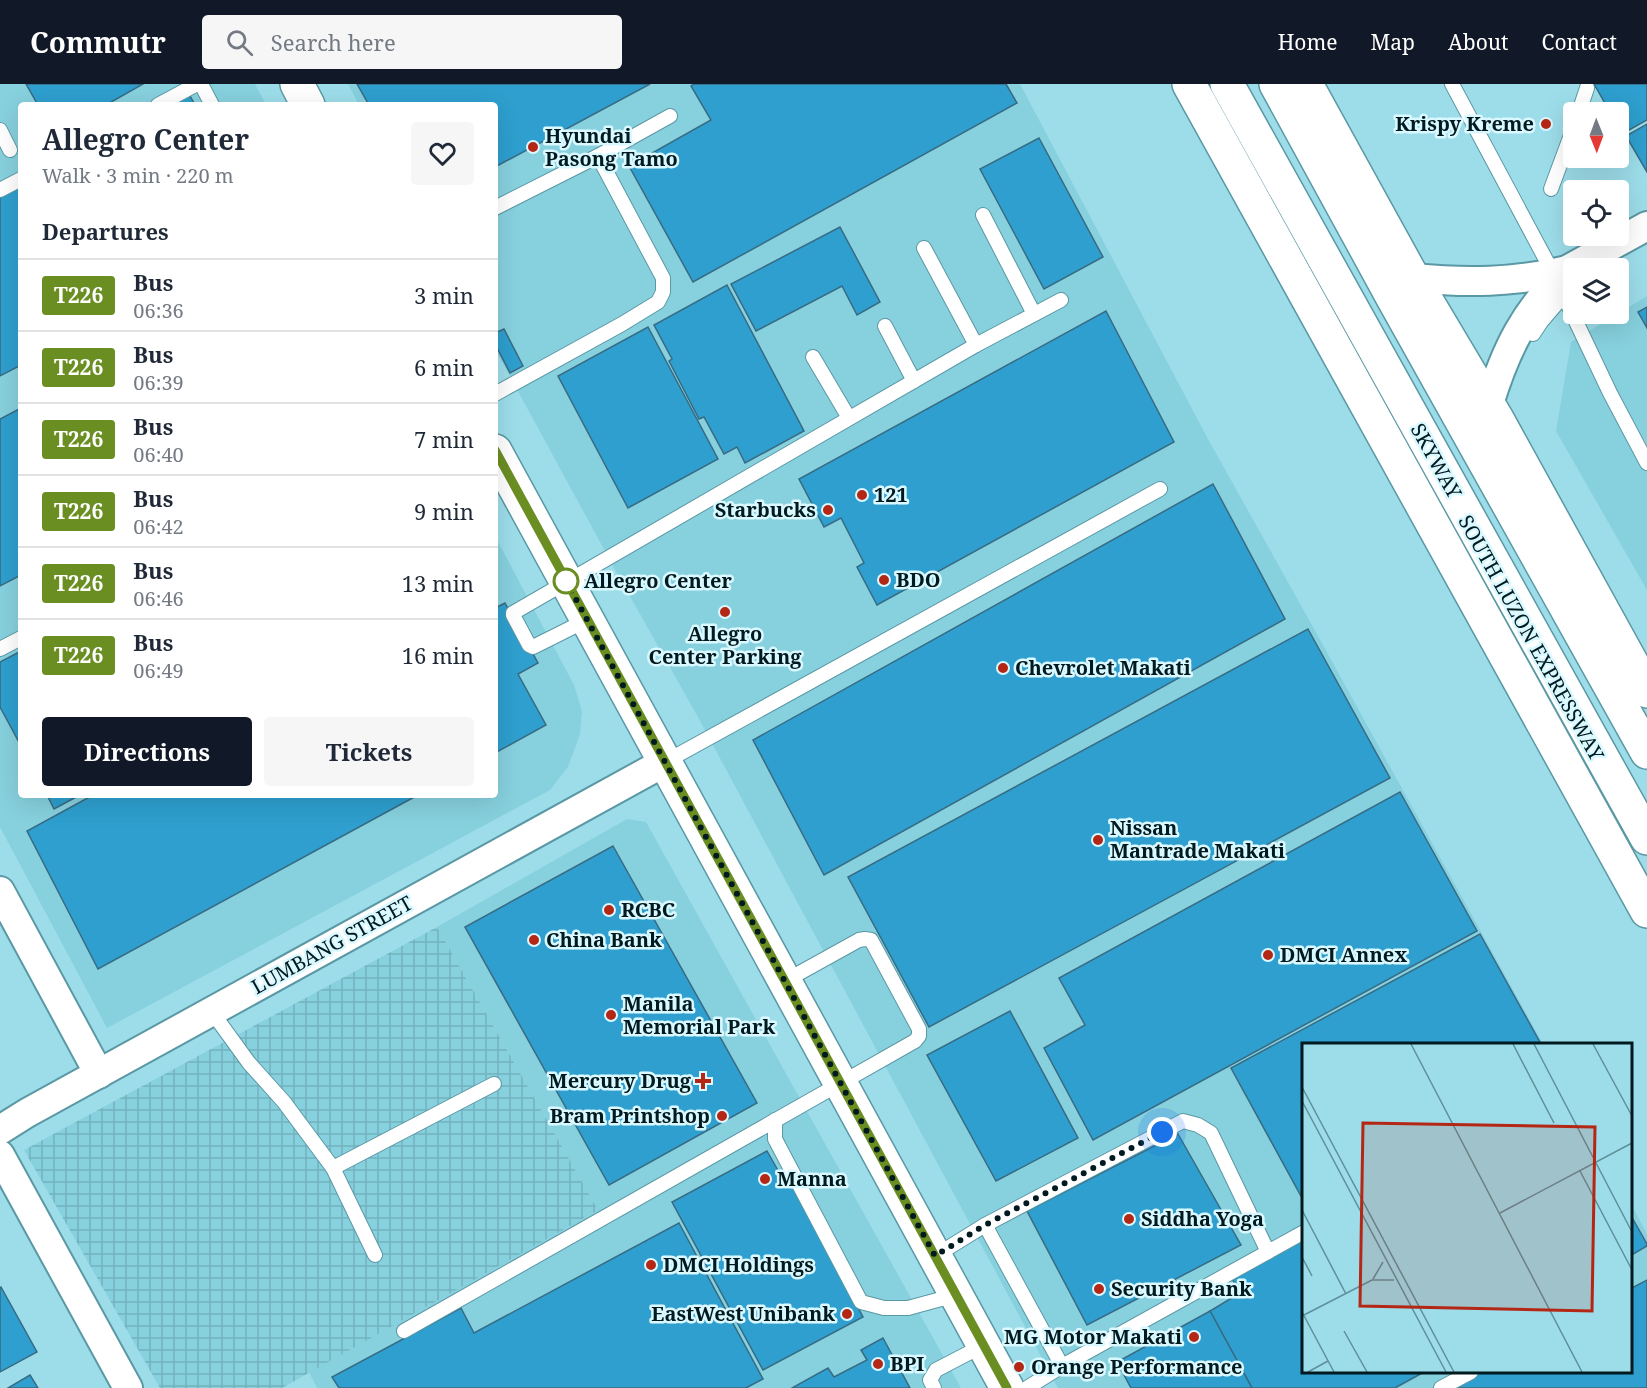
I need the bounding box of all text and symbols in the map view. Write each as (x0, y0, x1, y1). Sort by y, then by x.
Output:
search box (202, 15, 622, 69)
text: Commutr (30, 23, 166, 61)
icon: search (223, 26, 256, 59)
text: Search here (271, 27, 396, 57)
text: Home (1278, 28, 1338, 56)
text: Map (1371, 28, 1415, 56)
text: About (1448, 28, 1509, 56)
text: Contact (1542, 28, 1617, 56)
north arrow (1563, 102, 1629, 168)
map controls (1563, 102, 1629, 324)
place label: Krispy Kreme (1395, 110, 1534, 137)
marker: Krispy Kreme (1539, 117, 1553, 131)
text: Allegro Center (42, 120, 249, 158)
button: heart (411, 122, 474, 185)
place label: Hyundai Pasong Tamo (545, 122, 678, 172)
marker: Hyundai Pasong Tamo (526, 140, 540, 154)
text: Walk · 3 min · 220 m (42, 162, 234, 189)
button: locate (1563, 180, 1629, 246)
text: Departures (42, 216, 169, 246)
button: layers (1563, 258, 1629, 324)
text: Bus (133, 267, 173, 297)
text: 3 min (414, 280, 474, 310)
text: T226 (54, 281, 103, 309)
text: 06:36 (133, 297, 184, 324)
text: Bus (133, 339, 173, 369)
text: 6 min (414, 352, 474, 382)
text: T226 (54, 353, 103, 381)
text: 06:39 (133, 369, 184, 396)
text: Bus (133, 411, 173, 441)
street label: SKYWAY (1405, 418, 1468, 504)
text: 7 min (414, 424, 474, 454)
text: T226 (54, 425, 103, 453)
text: 06:40 (133, 441, 184, 468)
place label: 121 (874, 481, 908, 508)
text: Bus (133, 483, 173, 513)
marker: 121 (855, 488, 869, 502)
text: 9 min (414, 496, 474, 526)
place label: Starbucks (715, 496, 816, 523)
text: T226 (54, 497, 103, 525)
marker: Starbucks (821, 503, 835, 517)
street label: SOUTH LUZON EXPRESSWAY (1453, 510, 1611, 766)
text: 06:42 (133, 513, 184, 540)
text: Bus (133, 555, 173, 585)
place label: BDO (896, 566, 941, 593)
place label: Allegro Center (584, 567, 732, 594)
text: 13 min (402, 568, 474, 598)
marker: Allegro Center (553, 568, 579, 594)
text: T226 (54, 569, 103, 597)
marker: BDO (877, 573, 891, 587)
text: 06:46 (133, 585, 184, 612)
marker: Allegro Center Parking (718, 605, 732, 619)
place label: Allegro Center Parking (649, 620, 802, 670)
text: Bus (133, 627, 173, 657)
text: 16 min (402, 640, 474, 670)
text: T226 (54, 641, 103, 669)
place label: Chevrolet Makati (1015, 654, 1191, 681)
text: 06:49 (133, 657, 184, 684)
marker: Chevrolet Makati (996, 661, 1010, 675)
button: Directions (42, 717, 252, 786)
button: Tickets (264, 717, 474, 786)
place label: Nissan Mantrade Makati (1110, 814, 1285, 864)
marker: Nissan Mantrade Makati (1091, 833, 1105, 847)
street label: LUMBANG STREET (246, 889, 417, 1000)
place label: RCBC (621, 896, 675, 923)
marker: RCBC (602, 903, 616, 917)
place label: China Bank (546, 926, 662, 953)
marker: China Bank (527, 933, 541, 947)
place label: DMCI Annex (1280, 941, 1407, 968)
marker: DMCI Annex (1261, 948, 1275, 962)
place label: Manila Memorial Park (623, 990, 775, 1040)
marker: Manila Memorial Park (604, 1008, 618, 1022)
inset map (1302, 1043, 1632, 1373)
place label: Mercury Drug (549, 1067, 692, 1094)
marker: Mercury Drug (696, 1074, 710, 1088)
place label: Bram Printshop (550, 1102, 710, 1129)
marker: Bram Printshop (715, 1109, 729, 1123)
your location (1147, 1117, 1177, 1147)
place label: Manna (777, 1165, 847, 1192)
marker: Manna (758, 1172, 772, 1186)
place label: Siddha Yoga (1141, 1205, 1264, 1232)
marker: Siddha Yoga (1122, 1212, 1136, 1226)
place label: DMCI Holdings (663, 1251, 814, 1278)
marker: DMCI Holdings (644, 1258, 658, 1272)
place label: Security Bank (1111, 1275, 1252, 1302)
marker: Security Bank (1092, 1282, 1106, 1296)
place label: EastWest Unibank (651, 1300, 835, 1327)
marker: EastWest Unibank (840, 1307, 854, 1321)
place label: MG Motor Makati (1004, 1323, 1182, 1350)
marker: MG Motor Makati (1187, 1330, 1201, 1344)
place label: BPI (890, 1350, 924, 1377)
place label: Orange Performance (1031, 1353, 1243, 1380)
marker: BPI (871, 1357, 885, 1371)
marker: Orange Performance (1012, 1360, 1026, 1374)

